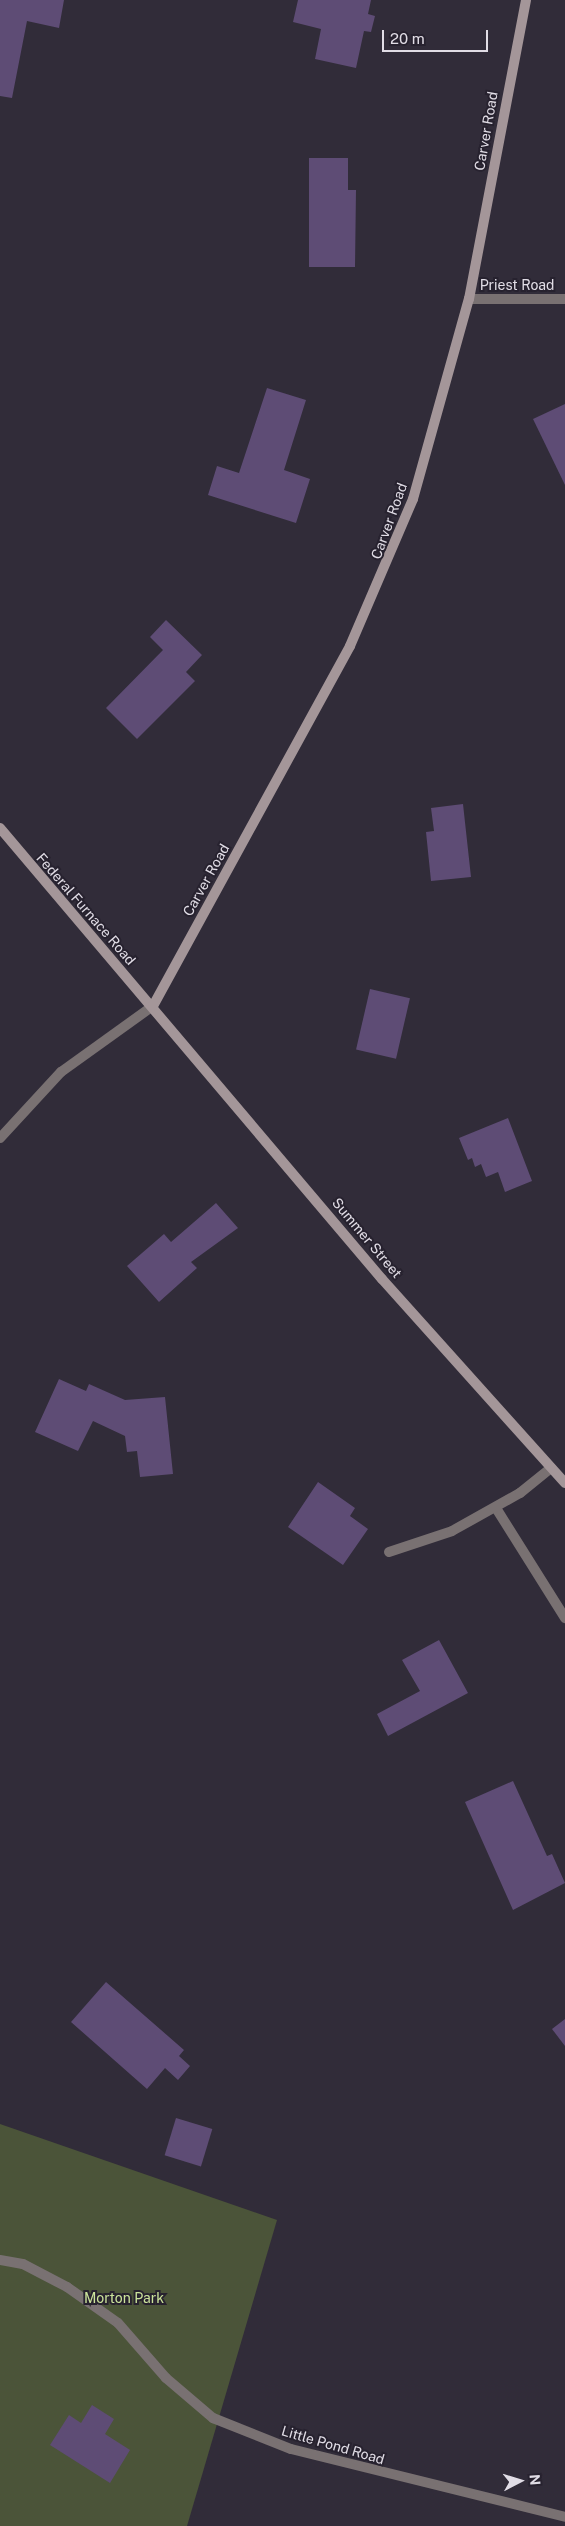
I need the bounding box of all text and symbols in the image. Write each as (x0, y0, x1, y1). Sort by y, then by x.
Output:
scale bar (385, 20, 491, 52)
text: 20 m (390, 30, 425, 47)
street label: Carver Road (471, 90, 501, 172)
street label: Priest Road (480, 277, 554, 293)
street label: Carver Road (367, 481, 411, 561)
street label: Carver Road (179, 841, 233, 919)
street label: Federal Furnace Road (33, 850, 139, 968)
street label: Summer Street (329, 1194, 405, 1282)
park label: Morton Park (84, 2290, 164, 2306)
street label: Little Pond Road (279, 2422, 387, 2468)
north arrow (495, 2456, 545, 2506)
text: N (526, 2474, 543, 2486)

